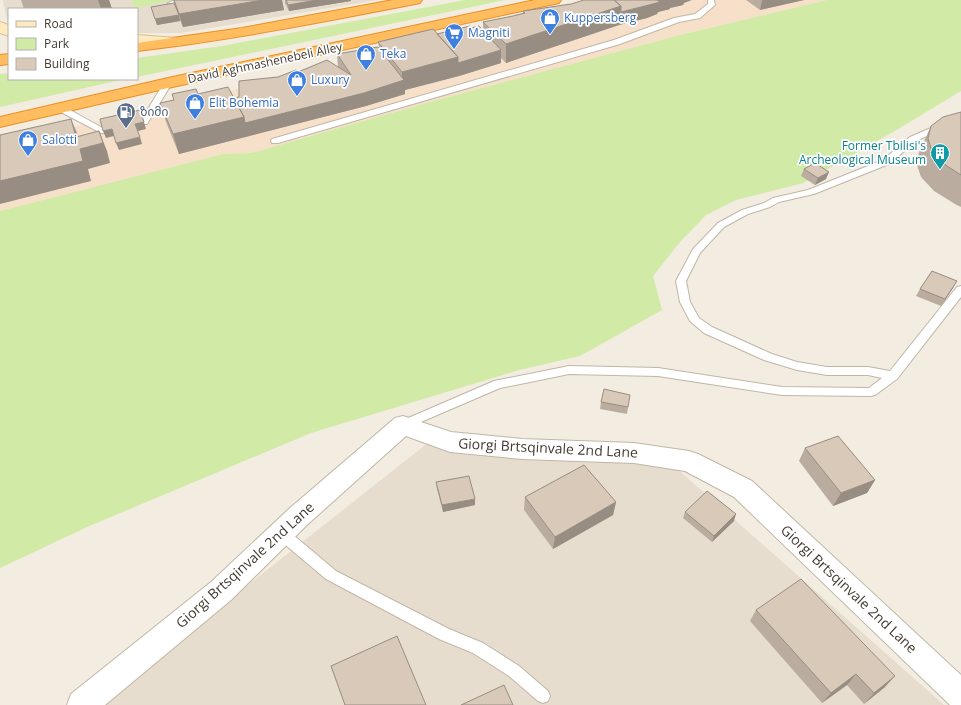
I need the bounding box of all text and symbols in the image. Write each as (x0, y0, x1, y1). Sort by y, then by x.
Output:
shop icon: Kuppersberg (539, 7, 561, 35)
legend (8, 8, 138, 80)
place label: Kuppersberg (564, 9, 637, 26)
text: Road (44, 15, 73, 32)
supermarket icon: Magniti (443, 22, 465, 50)
place label: Magniti (468, 24, 510, 41)
text: Park (44, 35, 70, 52)
street label: David Aghmashenebeli Alley (186, 38, 345, 87)
shop icon: Teka (355, 43, 377, 71)
place label: Teka (380, 45, 406, 62)
text: Building (44, 55, 90, 72)
shop icon: Luxury (286, 69, 308, 97)
place label: Luxury (311, 71, 350, 88)
shop icon: Elit Bohemia (184, 92, 206, 120)
place label: Elit Bohemia (209, 94, 279, 111)
fuel station icon: ზიმი (115, 101, 137, 129)
place label: ზიმი (140, 103, 169, 120)
shop icon: Salotti (17, 129, 39, 157)
place label: Salotti (42, 131, 77, 148)
place label: Former Tbilisi's Archeological Museum (799, 137, 926, 168)
building icon: Former Tbilisi's Archeological Museum (929, 142, 951, 170)
street label: Giorgi Brtsqinvale 2nd Lane (458, 433, 638, 462)
street label: Giorgi Brtsqinvale 2nd Lane (171, 497, 318, 632)
street label: Giorgi Brtsqinvale 2nd Lane (777, 520, 922, 657)

